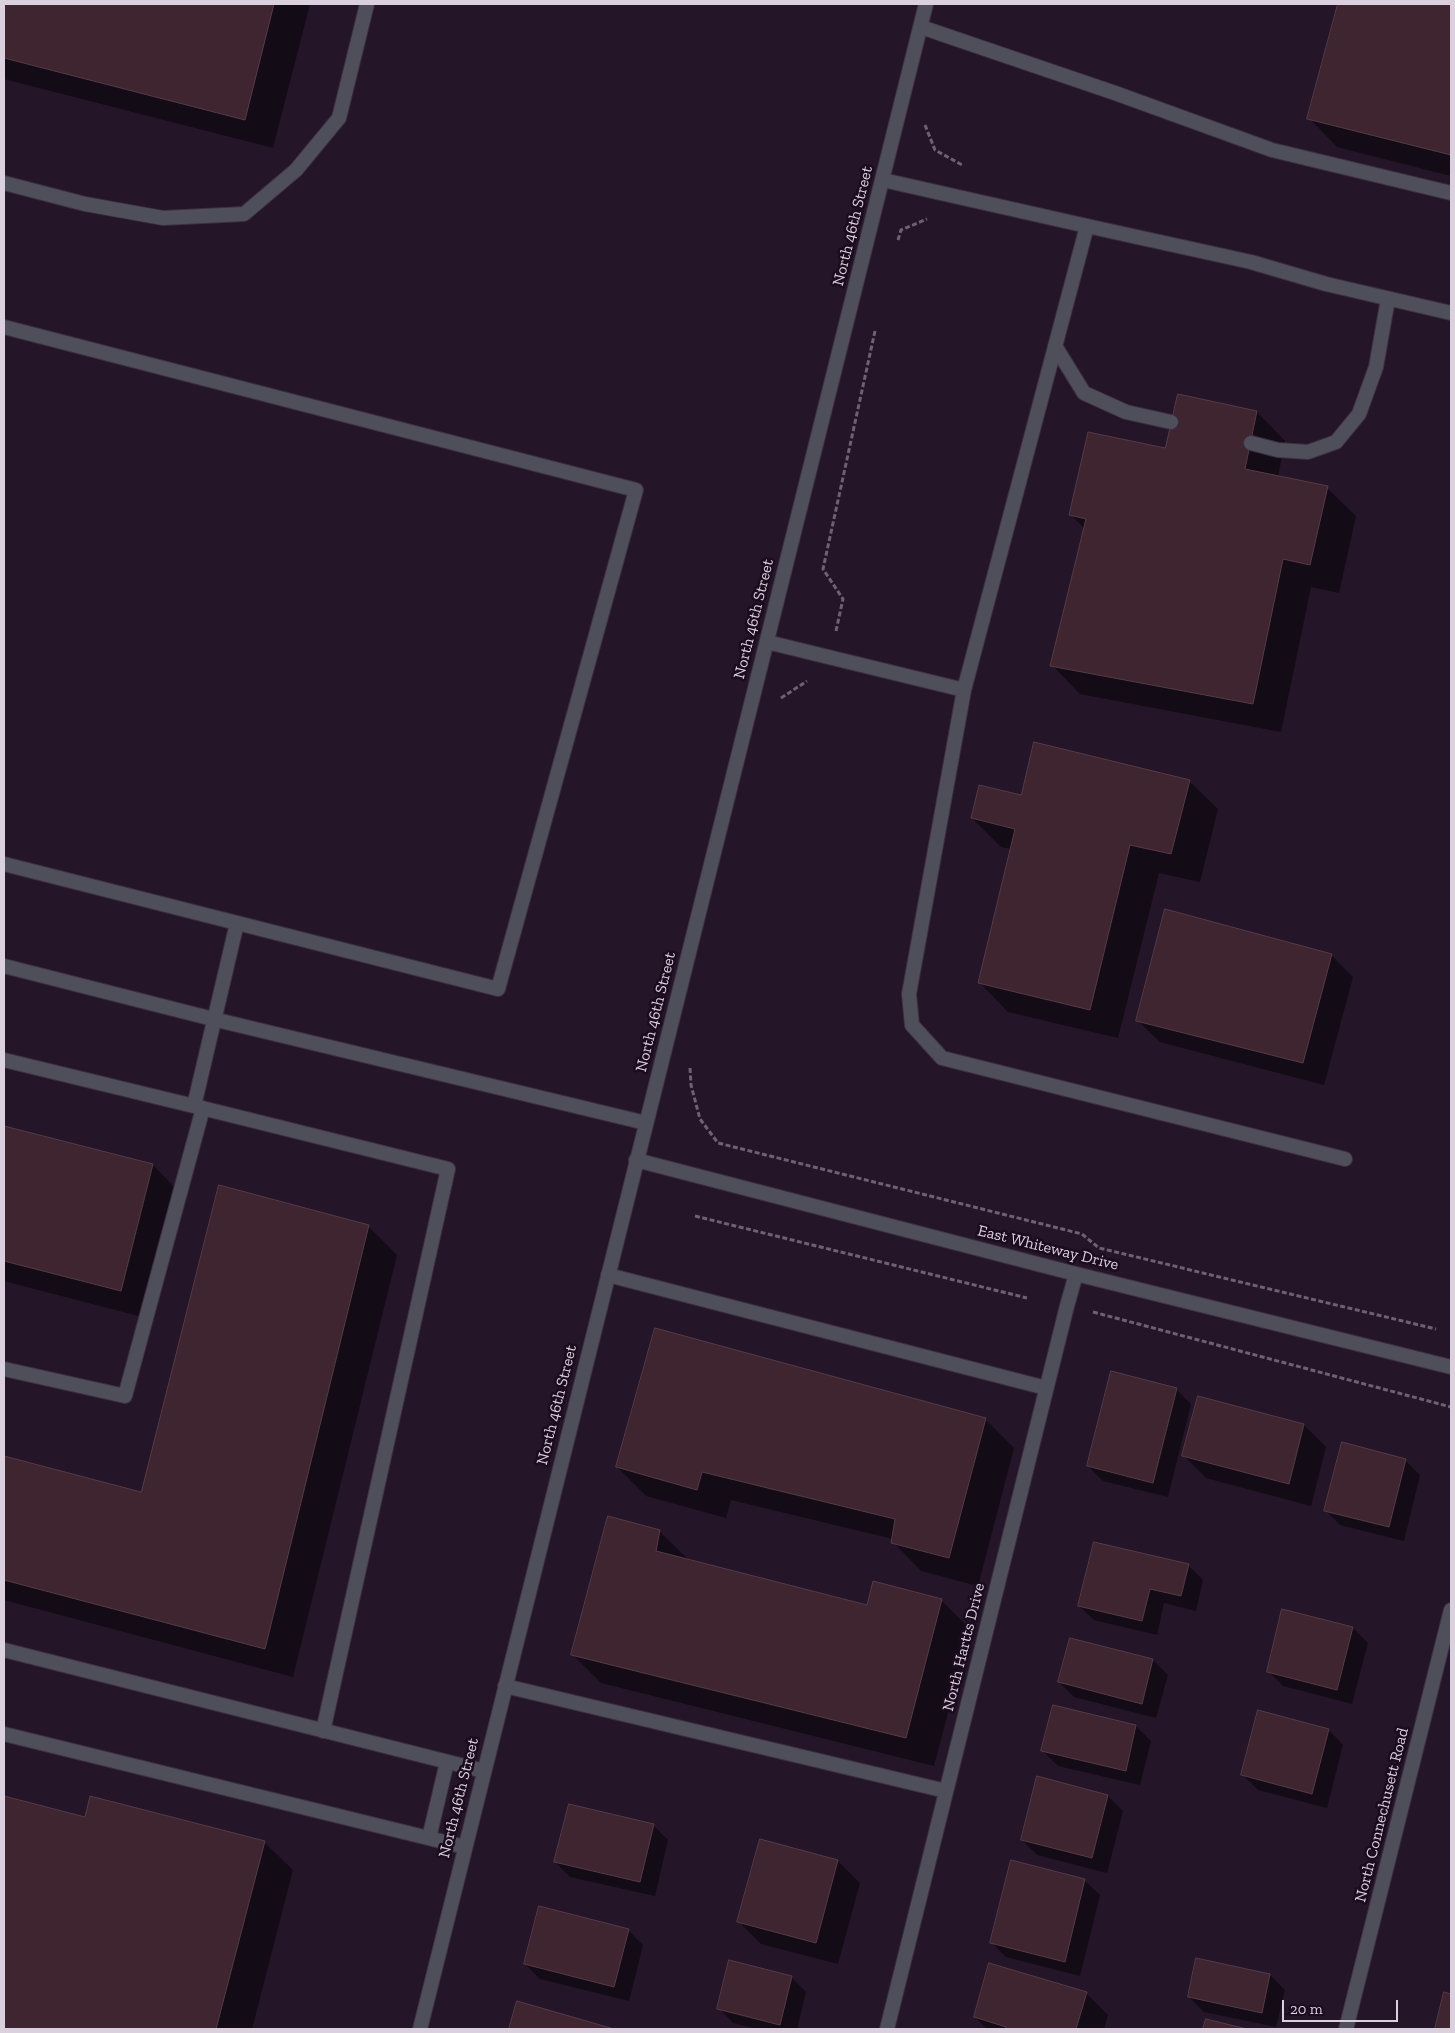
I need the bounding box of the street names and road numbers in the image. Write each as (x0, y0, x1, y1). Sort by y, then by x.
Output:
street label: North 46th Street (829, 164, 877, 288)
street label: North 46th Street (730, 557, 778, 681)
street label: North 46th Street (632, 950, 680, 1074)
street label: East Whiteway Drive (976, 1221, 1120, 1275)
street label: North 46th Street (533, 1343, 581, 1467)
street label: North Hartts Drive (939, 1581, 989, 1713)
street label: North Connechusett Road (1351, 1726, 1413, 1904)
street label: North 46th Street (435, 1736, 483, 1860)

